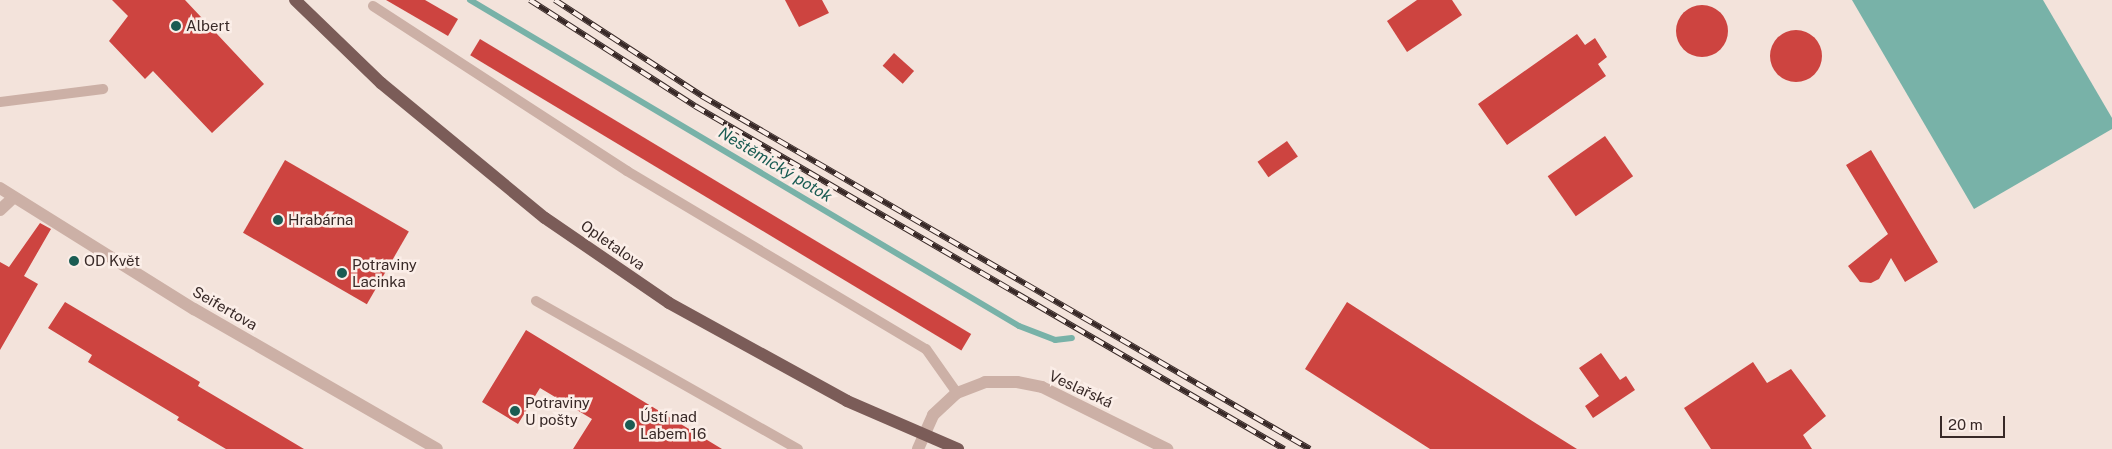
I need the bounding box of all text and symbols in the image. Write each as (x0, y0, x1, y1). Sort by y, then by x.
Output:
place label: Albert (186, 17, 230, 35)
marker: Albert (170, 20, 182, 32)
water label: Neštěmický potok (715, 123, 835, 207)
place label: Hrabárna (288, 211, 353, 229)
marker: Hrabárna (272, 214, 284, 226)
street label: Opletalova (577, 216, 649, 274)
place label: OD Květ (84, 252, 140, 270)
marker: OD Květ (68, 255, 80, 267)
place label: Potraviny Lacinka (352, 255, 417, 290)
marker: Potraviny Lacinka (336, 267, 348, 279)
street label: Seifertova (189, 282, 261, 334)
street label: Veslařská (1046, 366, 1116, 412)
place label: Potraviny U pošty (525, 393, 590, 428)
marker: Potraviny U pošty (509, 405, 521, 417)
scale bar (1942, 406, 2007, 438)
place label: Ústí nad Labem 16 (640, 407, 706, 442)
text: 20 m (1948, 416, 1983, 433)
marker: Ústí nad Labem 16 (624, 419, 636, 431)

